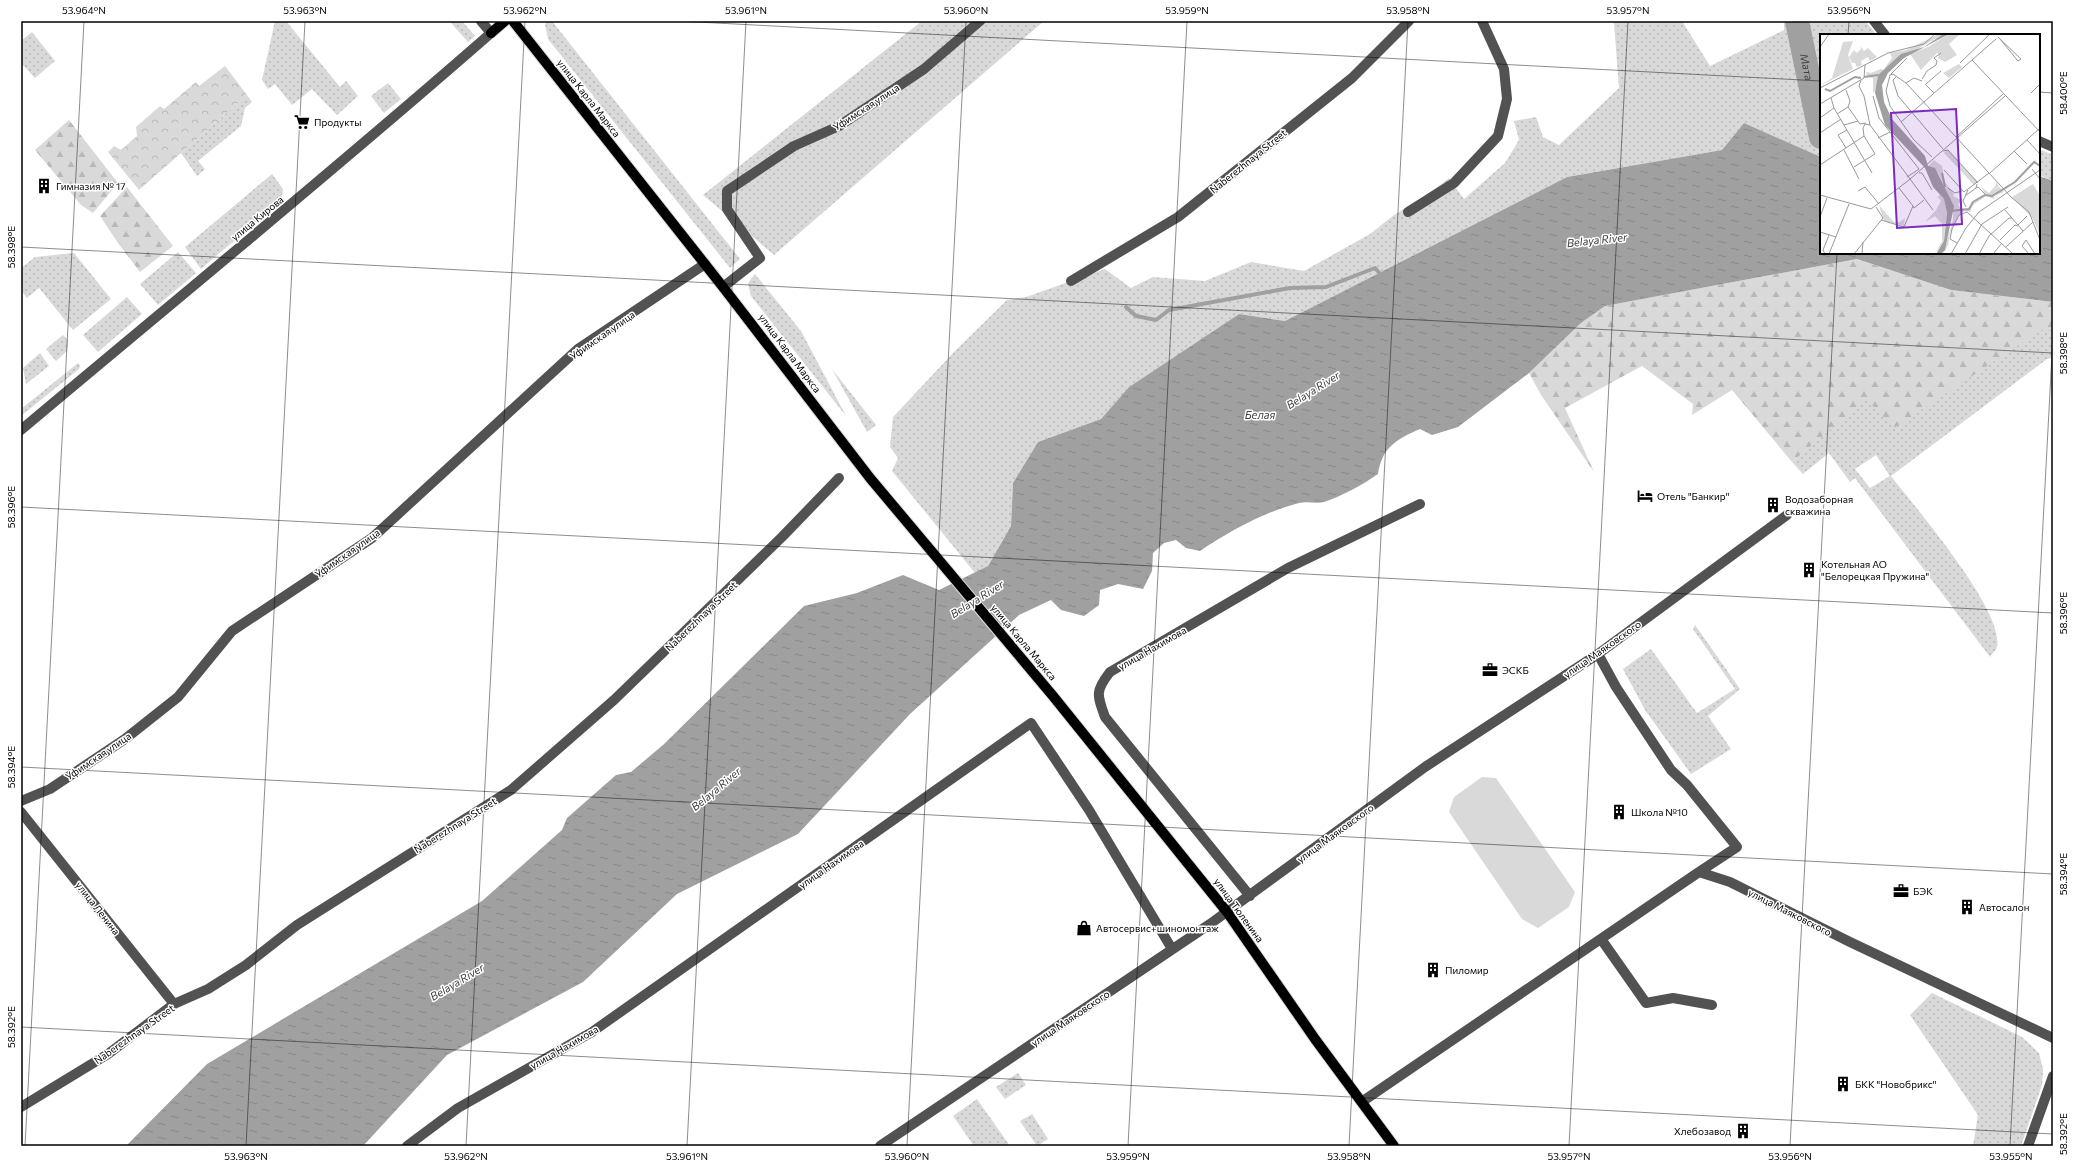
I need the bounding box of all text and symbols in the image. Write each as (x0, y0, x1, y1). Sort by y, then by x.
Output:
text: 53.964°N (62, 4, 106, 16)
text: 53.963°N (283, 4, 327, 16)
text: 53.962°N (503, 4, 547, 16)
text: 53.961°N (725, 4, 767, 16)
text: 53.960°N (944, 4, 988, 16)
text: 53.959°N (1165, 4, 1209, 16)
text: 53.958°N (1386, 4, 1430, 16)
text: 53.957°N (1607, 4, 1649, 16)
text: 53.956°N (1827, 4, 1871, 16)
inset map (1820, 34, 2040, 254)
water label: Мата (1798, 52, 1816, 82)
street label: улица Карла Маркса (555, 57, 623, 139)
text: 58.400°E (2057, 71, 2069, 115)
street label: Уфимская улица (831, 81, 901, 133)
supermarket icon: Продукты (293, 113, 311, 131)
place label: Продукты (314, 116, 361, 128)
street label: Naberezhnaya Street (1207, 126, 1289, 196)
building icon: Гимназия № 17 (35, 177, 53, 195)
place label: Гимназия № 17 (56, 180, 126, 192)
street label: улица Кирова (228, 193, 286, 243)
text: 58.398°E (5, 226, 17, 268)
water label: Belaya River (1566, 230, 1628, 249)
street label: Уфимская улица (567, 308, 637, 362)
street label: улица Карла Маркса (756, 311, 824, 395)
text: 58.398°E (2057, 332, 2069, 374)
water label: Belaya River (1284, 368, 1342, 411)
water label: Белая (1245, 408, 1275, 421)
text: 58.396°E (5, 486, 17, 528)
hotel icon: Отель "Банкир" (1636, 487, 1654, 505)
place label: Отель "Банкир" (1657, 490, 1730, 502)
place label: Водозаборная скважина (1785, 493, 1853, 517)
building icon: Водозаборная скважина (1764, 496, 1782, 514)
street label: Уфимская улица (312, 526, 382, 580)
place label: Котельная АО "Белорецкая Пружина" (1821, 558, 1930, 582)
building icon: Котельная АО "Белорецкая Пружина" (1800, 561, 1818, 579)
water label: Belaya River (948, 577, 1006, 620)
street label: Naberezhnaya Street (663, 579, 739, 653)
text: 58.396°E (2057, 592, 2069, 634)
street label: улица Карла Маркса (989, 602, 1059, 682)
street label: улица Маяковского (1561, 618, 1643, 680)
street label: улица Нахимова (1116, 624, 1188, 672)
office icon: ЭСКБ (1481, 661, 1499, 679)
place label: ЭСКБ (1502, 664, 1529, 676)
street label: Уфимская улица (63, 730, 133, 782)
text: 58.394°E (5, 746, 17, 788)
water label: Belaya River (688, 764, 744, 813)
street label: Naberezhnaya Street (411, 795, 499, 855)
street label: улица Маяковского (1294, 801, 1376, 865)
building icon: Школа №10 (1610, 803, 1628, 821)
place label: Школа №10 (1631, 806, 1688, 818)
street label: улица Нахимова (796, 837, 866, 891)
text: 58.394°E (2057, 853, 2069, 895)
street label: улица Тюленина (1212, 876, 1266, 944)
street label: улица Ленина (73, 879, 123, 937)
office icon: БЭК (1892, 882, 1910, 900)
place label: БЭК (1913, 885, 1933, 897)
street label: улица Маяковского (1746, 886, 1834, 938)
building icon: Автосалон (1958, 898, 1976, 916)
place label: Автосалон (1979, 901, 2029, 913)
shop icon: Автосервис+шиномонтаж (1075, 919, 1093, 937)
place label: Автосервис+шиномонтаж (1096, 922, 1219, 934)
water label: Belaya River (427, 960, 487, 1003)
building icon: Пиломир (1424, 961, 1442, 979)
place label: Пиломир (1445, 964, 1489, 976)
street label: улица Маяковского (1029, 987, 1111, 1049)
street label: Naberezhnaya Street (92, 1002, 176, 1066)
text: 58.392°E (5, 1006, 17, 1048)
street label: улица Нахимова (528, 1023, 600, 1071)
building icon: БКК "Новобрикс" (1834, 1075, 1852, 1093)
place label: БКК "Новобрикс" (1855, 1078, 1937, 1090)
text: 58.392°E (2057, 1113, 2069, 1155)
building icon: Хлебозавод (1734, 1122, 1752, 1140)
place label: Хлебозавод (1674, 1125, 1731, 1137)
text: 53.963°N (224, 1150, 268, 1162)
text: 53.962°N (444, 1150, 488, 1162)
text: 53.961°N (666, 1150, 708, 1162)
text: 53.960°N (885, 1150, 929, 1162)
text: 53.959°N (1106, 1150, 1150, 1162)
text: 53.958°N (1327, 1150, 1371, 1162)
text: 53.957°N (1548, 1150, 1590, 1162)
text: 53.956°N (1768, 1150, 1812, 1162)
text: 53.955°N (1989, 1150, 2033, 1162)

